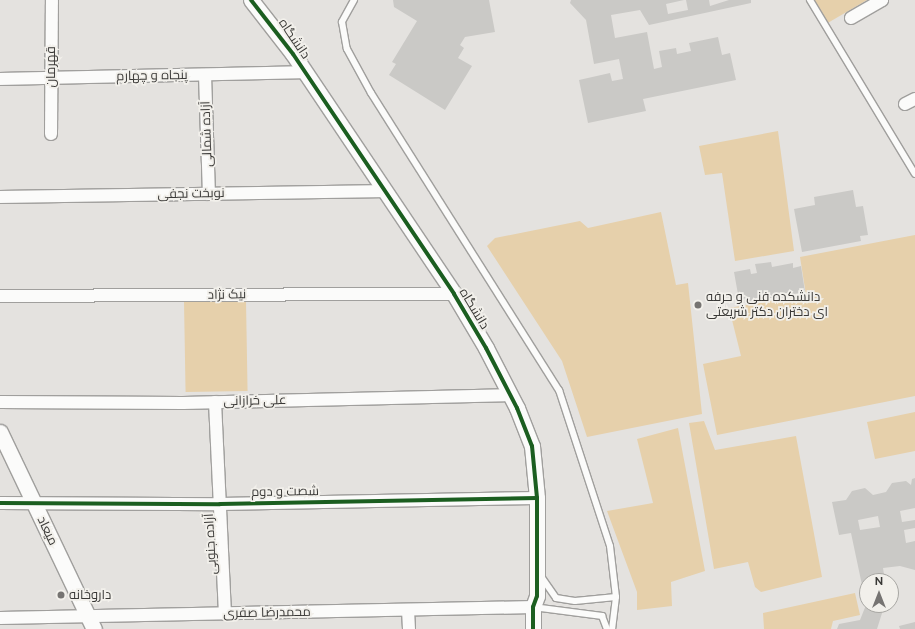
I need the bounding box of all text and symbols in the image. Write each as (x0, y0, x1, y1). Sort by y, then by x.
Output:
street label: دانشگاه (275, 16, 313, 62)
street label: قهرمان (43, 46, 59, 88)
street label: پنجاه و چهارم (116, 68, 188, 84)
street label: آزاده شمالی (198, 101, 216, 167)
street label: نوبخت نجفی (157, 186, 225, 202)
street label: دانشگاه (456, 286, 492, 332)
street label: نیک نژاد (208, 287, 246, 303)
place label: دانشکده فنی و حرفه ای دختران دکتر شریعتی (706, 290, 828, 321)
marker: دانشکده فنی و حرفه ای دختران دکتر شریعتی (693, 300, 703, 310)
street label: علی خرازانی (223, 393, 287, 409)
street label: شصت و دوم (251, 484, 319, 500)
street label: آزاده جنوبی (202, 513, 220, 575)
street label: میعاد (33, 514, 61, 548)
north arrow (859, 573, 899, 613)
text: N (875, 575, 883, 588)
place label: داروخانه (69, 587, 111, 603)
marker: داروخانه (56, 590, 66, 600)
street label: محمدرضا صفری (223, 604, 311, 622)

